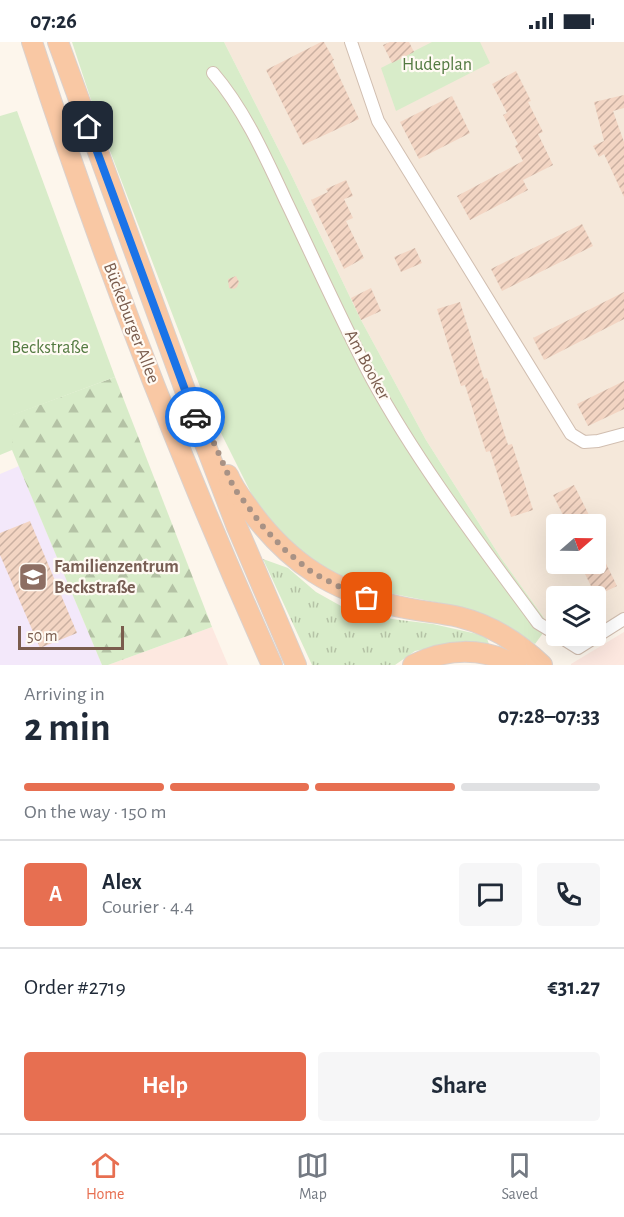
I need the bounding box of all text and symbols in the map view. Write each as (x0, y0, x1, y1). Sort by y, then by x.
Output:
text: 07:26 (30, 10, 77, 32)
park label: Hudeplan (402, 56, 472, 74)
pin (62, 101, 113, 152)
icon: home (71, 110, 104, 143)
street label: Bückeburger Allee (100, 260, 162, 386)
street label: Am Booker (341, 327, 393, 403)
park label: Beckstraße (11, 339, 89, 357)
courier (165, 387, 225, 447)
icon: car (179, 401, 212, 434)
north arrow (546, 514, 606, 574)
map controls (546, 514, 606, 646)
place label: Familienzentrum Beckstraße (54, 558, 179, 597)
school or university icon: Familienzentrum Beckstraße (17, 561, 49, 593)
pin (341, 572, 392, 623)
icon: bag (350, 581, 383, 614)
button: layers (546, 586, 606, 646)
scale bar (18, 623, 124, 650)
text: 50 m (27, 628, 58, 644)
text: Arriving in (24, 684, 105, 704)
text: 07:28–07:33 (498, 705, 600, 727)
text: 2 min (24, 709, 111, 748)
text: On the way · 150 m (24, 802, 167, 822)
button: chat (459, 863, 522, 926)
button: phone (537, 863, 600, 926)
text: Alex (102, 871, 142, 893)
text: A (49, 883, 62, 905)
text: Courier · 4.4 (102, 897, 194, 917)
text: Order #2719 (24, 976, 126, 998)
text: €31.27 (547, 976, 600, 998)
button: Help (24, 1052, 306, 1121)
button: Share (318, 1052, 600, 1121)
tab: Home (86, 1149, 124, 1204)
tab: Map (296, 1149, 329, 1204)
tab: Saved (501, 1149, 538, 1204)

